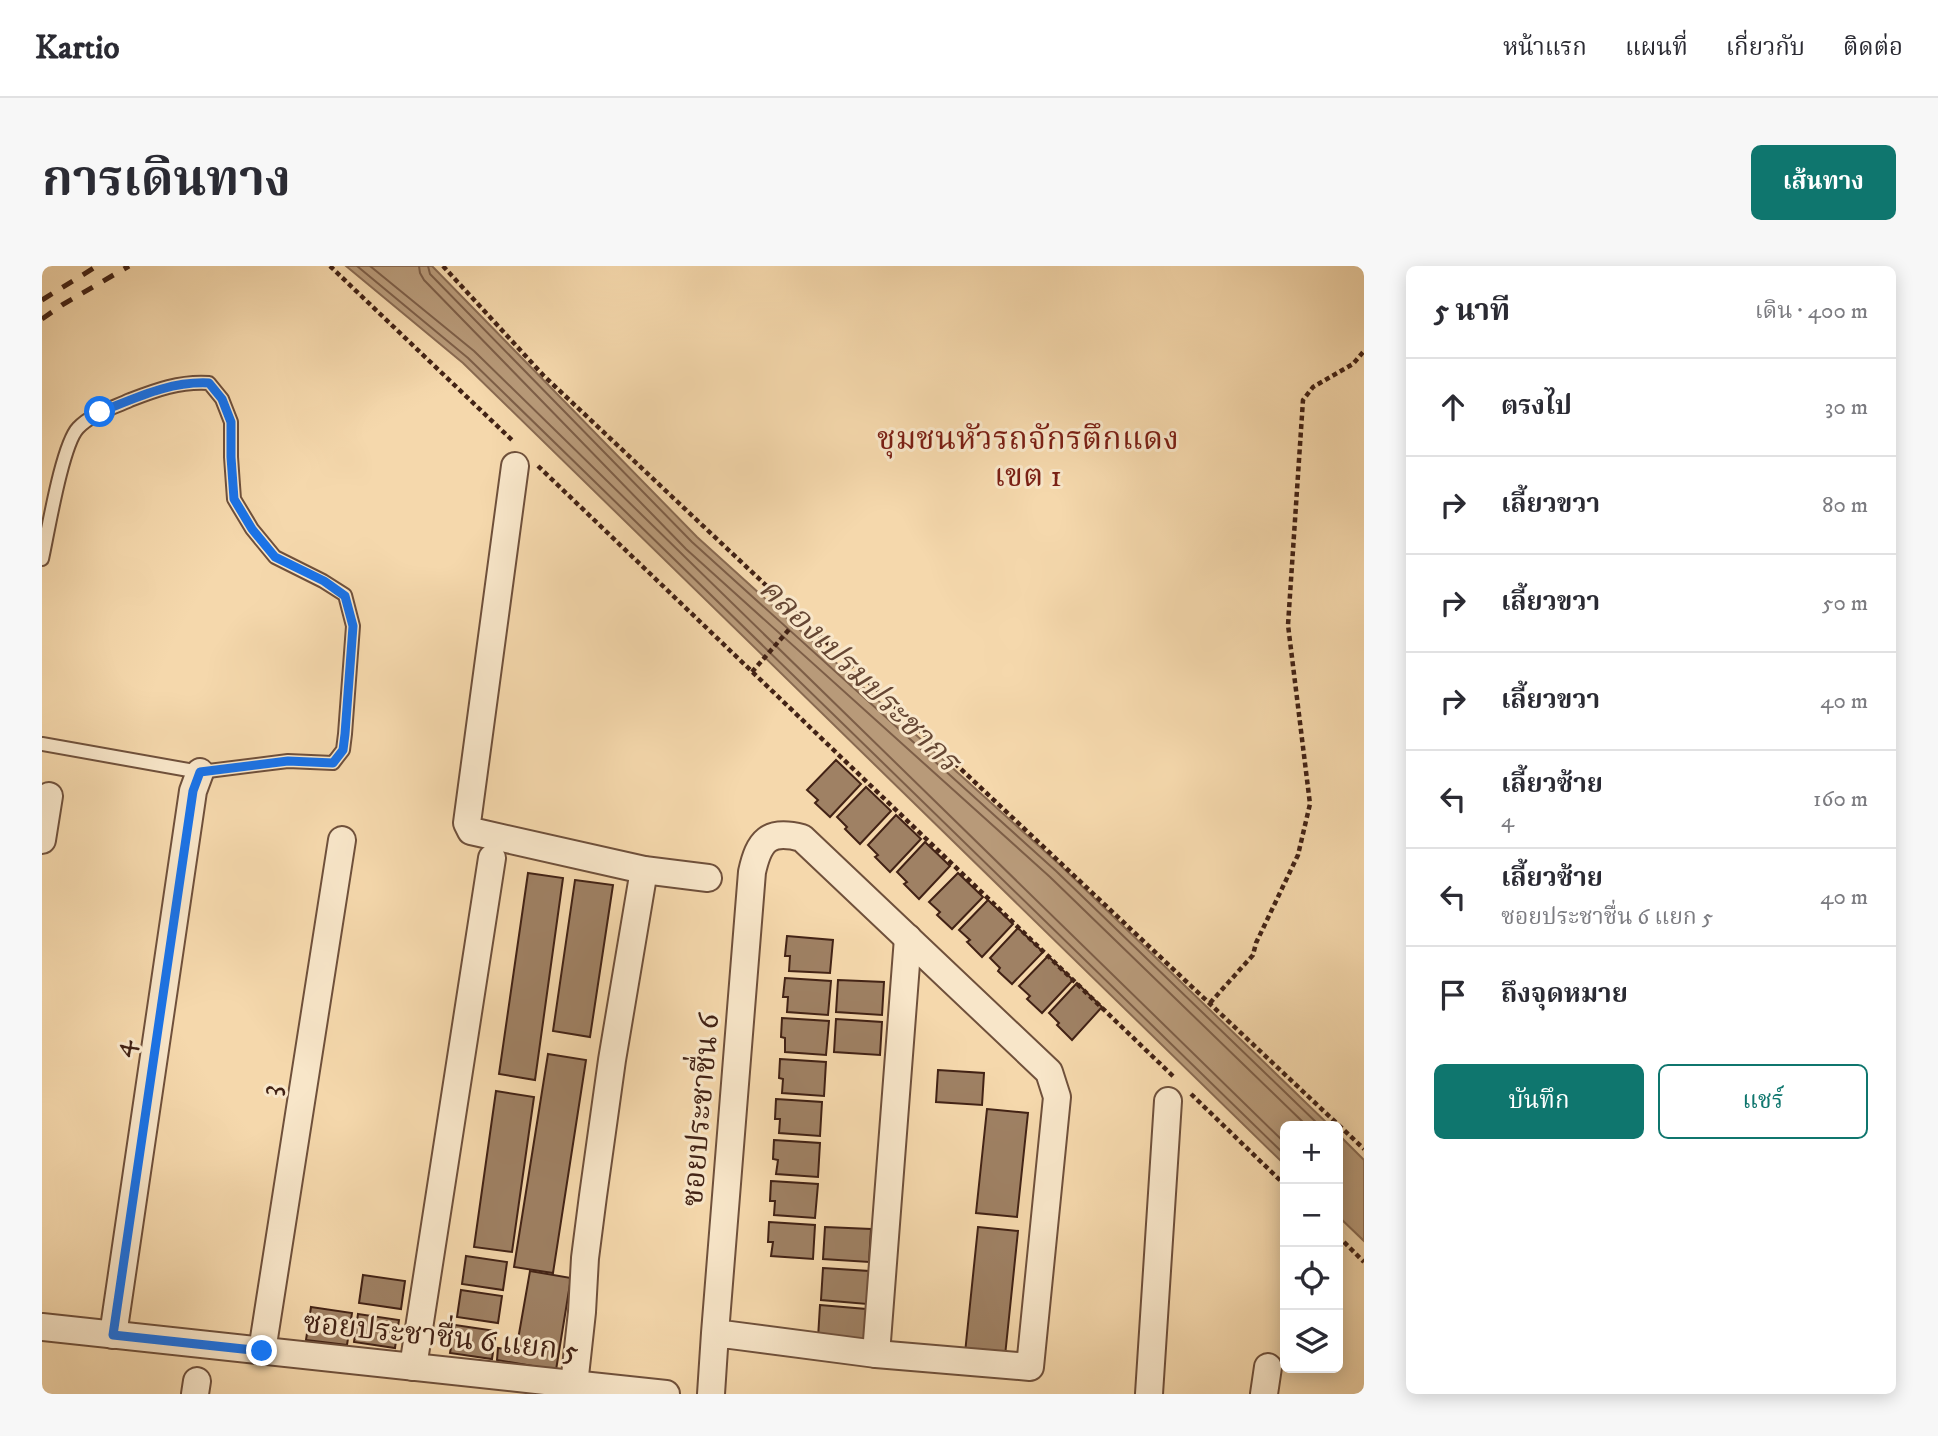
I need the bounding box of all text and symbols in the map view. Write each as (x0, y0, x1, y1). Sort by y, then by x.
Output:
text: Kartio (35, 28, 120, 69)
text: หน้าแรก (1503, 33, 1587, 63)
text: แผนที่ (1625, 33, 1688, 63)
text: เกี่ยวกับ (1726, 33, 1805, 63)
text: ติดต่อ (1843, 33, 1903, 63)
button: เส้นทาง (1751, 145, 1896, 220)
text: การเดินทาง (42, 150, 291, 212)
text: 5 นาที (1434, 293, 1510, 330)
text: เดิน · 400 m (1755, 297, 1868, 326)
icon: ahead (1434, 388, 1472, 426)
text: ตรงไป (1501, 390, 1572, 423)
text: 30 m (1825, 393, 1868, 422)
route start (84, 396, 115, 427)
district label: ชุมชนหัวรถจักรตึกแดง เขต 1 (877, 420, 1179, 497)
icon: right (1434, 486, 1472, 524)
text: เลี้ยวขวา (1501, 488, 1600, 521)
text: 80 m (1822, 491, 1868, 520)
water label: คลองเปรมประชากร (750, 570, 969, 783)
icon: right (1434, 584, 1472, 622)
text: เลี้ยวขวา (1501, 586, 1600, 619)
text: 50 m (1822, 589, 1868, 618)
icon: right (1434, 682, 1472, 720)
text: เลี้ยวขวา (1501, 684, 1600, 717)
text: 40 m (1820, 687, 1868, 716)
text: เลี้ยวซ้าย (1501, 768, 1603, 801)
icon: left (1434, 780, 1472, 818)
text: 160 m (1813, 785, 1868, 814)
text: 4 (1501, 806, 1514, 835)
text: เลี้ยวซ้าย (1501, 862, 1603, 895)
icon: left (1434, 878, 1472, 916)
text: 40 m (1820, 883, 1868, 912)
text: ซอยประชาชื่น 6 แยก 5 (1501, 903, 1713, 932)
icon: arrive (1434, 976, 1472, 1014)
text: ถึงจุดหมาย (1501, 978, 1628, 1011)
street label: ซอยประชาชื่น 6 (670, 1010, 728, 1208)
street label: 4 (103, 1036, 142, 1059)
button: บันทึก (1434, 1064, 1644, 1139)
button: แชร์ (1658, 1064, 1868, 1139)
street label: 3 (251, 1082, 290, 1099)
map controls (1280, 1121, 1343, 1373)
button: + (1280, 1121, 1343, 1184)
button: − (1280, 1184, 1343, 1247)
button: locate (1280, 1247, 1343, 1310)
street label: ซอยประชาชื่น 6 แยก 5 (301, 1300, 581, 1370)
button: layers (1280, 1310, 1343, 1373)
route end (246, 1335, 277, 1366)

